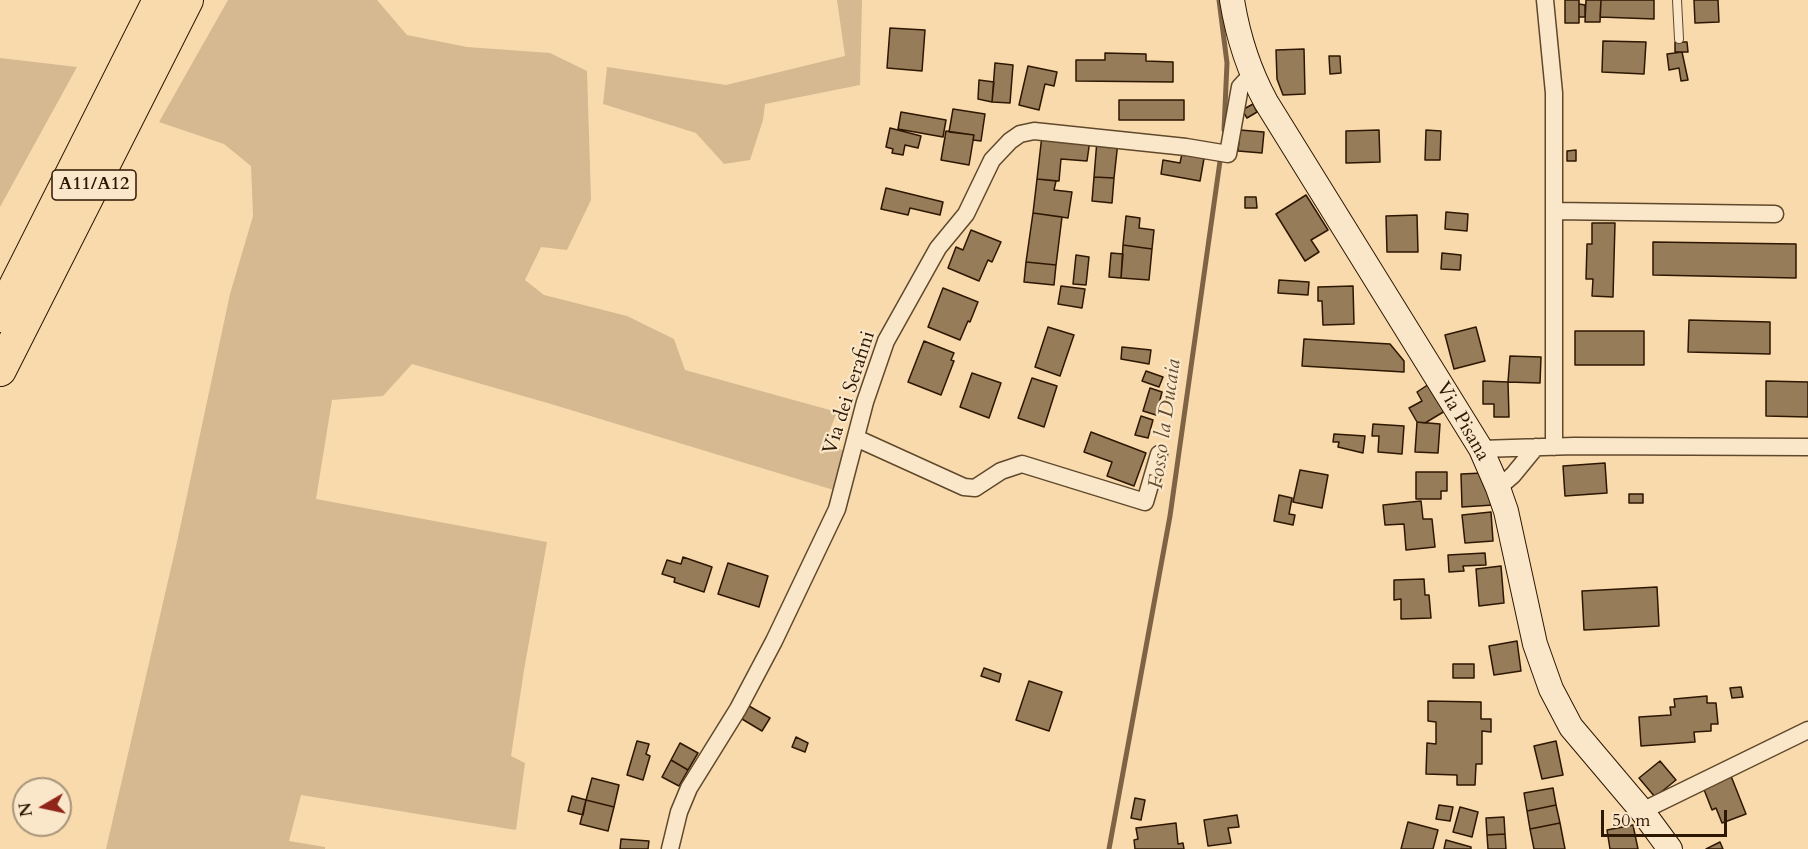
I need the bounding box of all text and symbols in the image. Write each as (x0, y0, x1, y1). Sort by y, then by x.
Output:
road number: A11/A12 (52, 170, 136, 200)
street label: Via dei Serafini (819, 328, 881, 458)
water label: Fosso la Ducaia (1144, 357, 1188, 491)
street label: Via Pisana (1430, 378, 1494, 466)
north arrow (12, 777, 72, 837)
scale bar (1604, 798, 1730, 836)
text: N (14, 801, 38, 818)
text: 50 m (1612, 808, 1651, 833)

